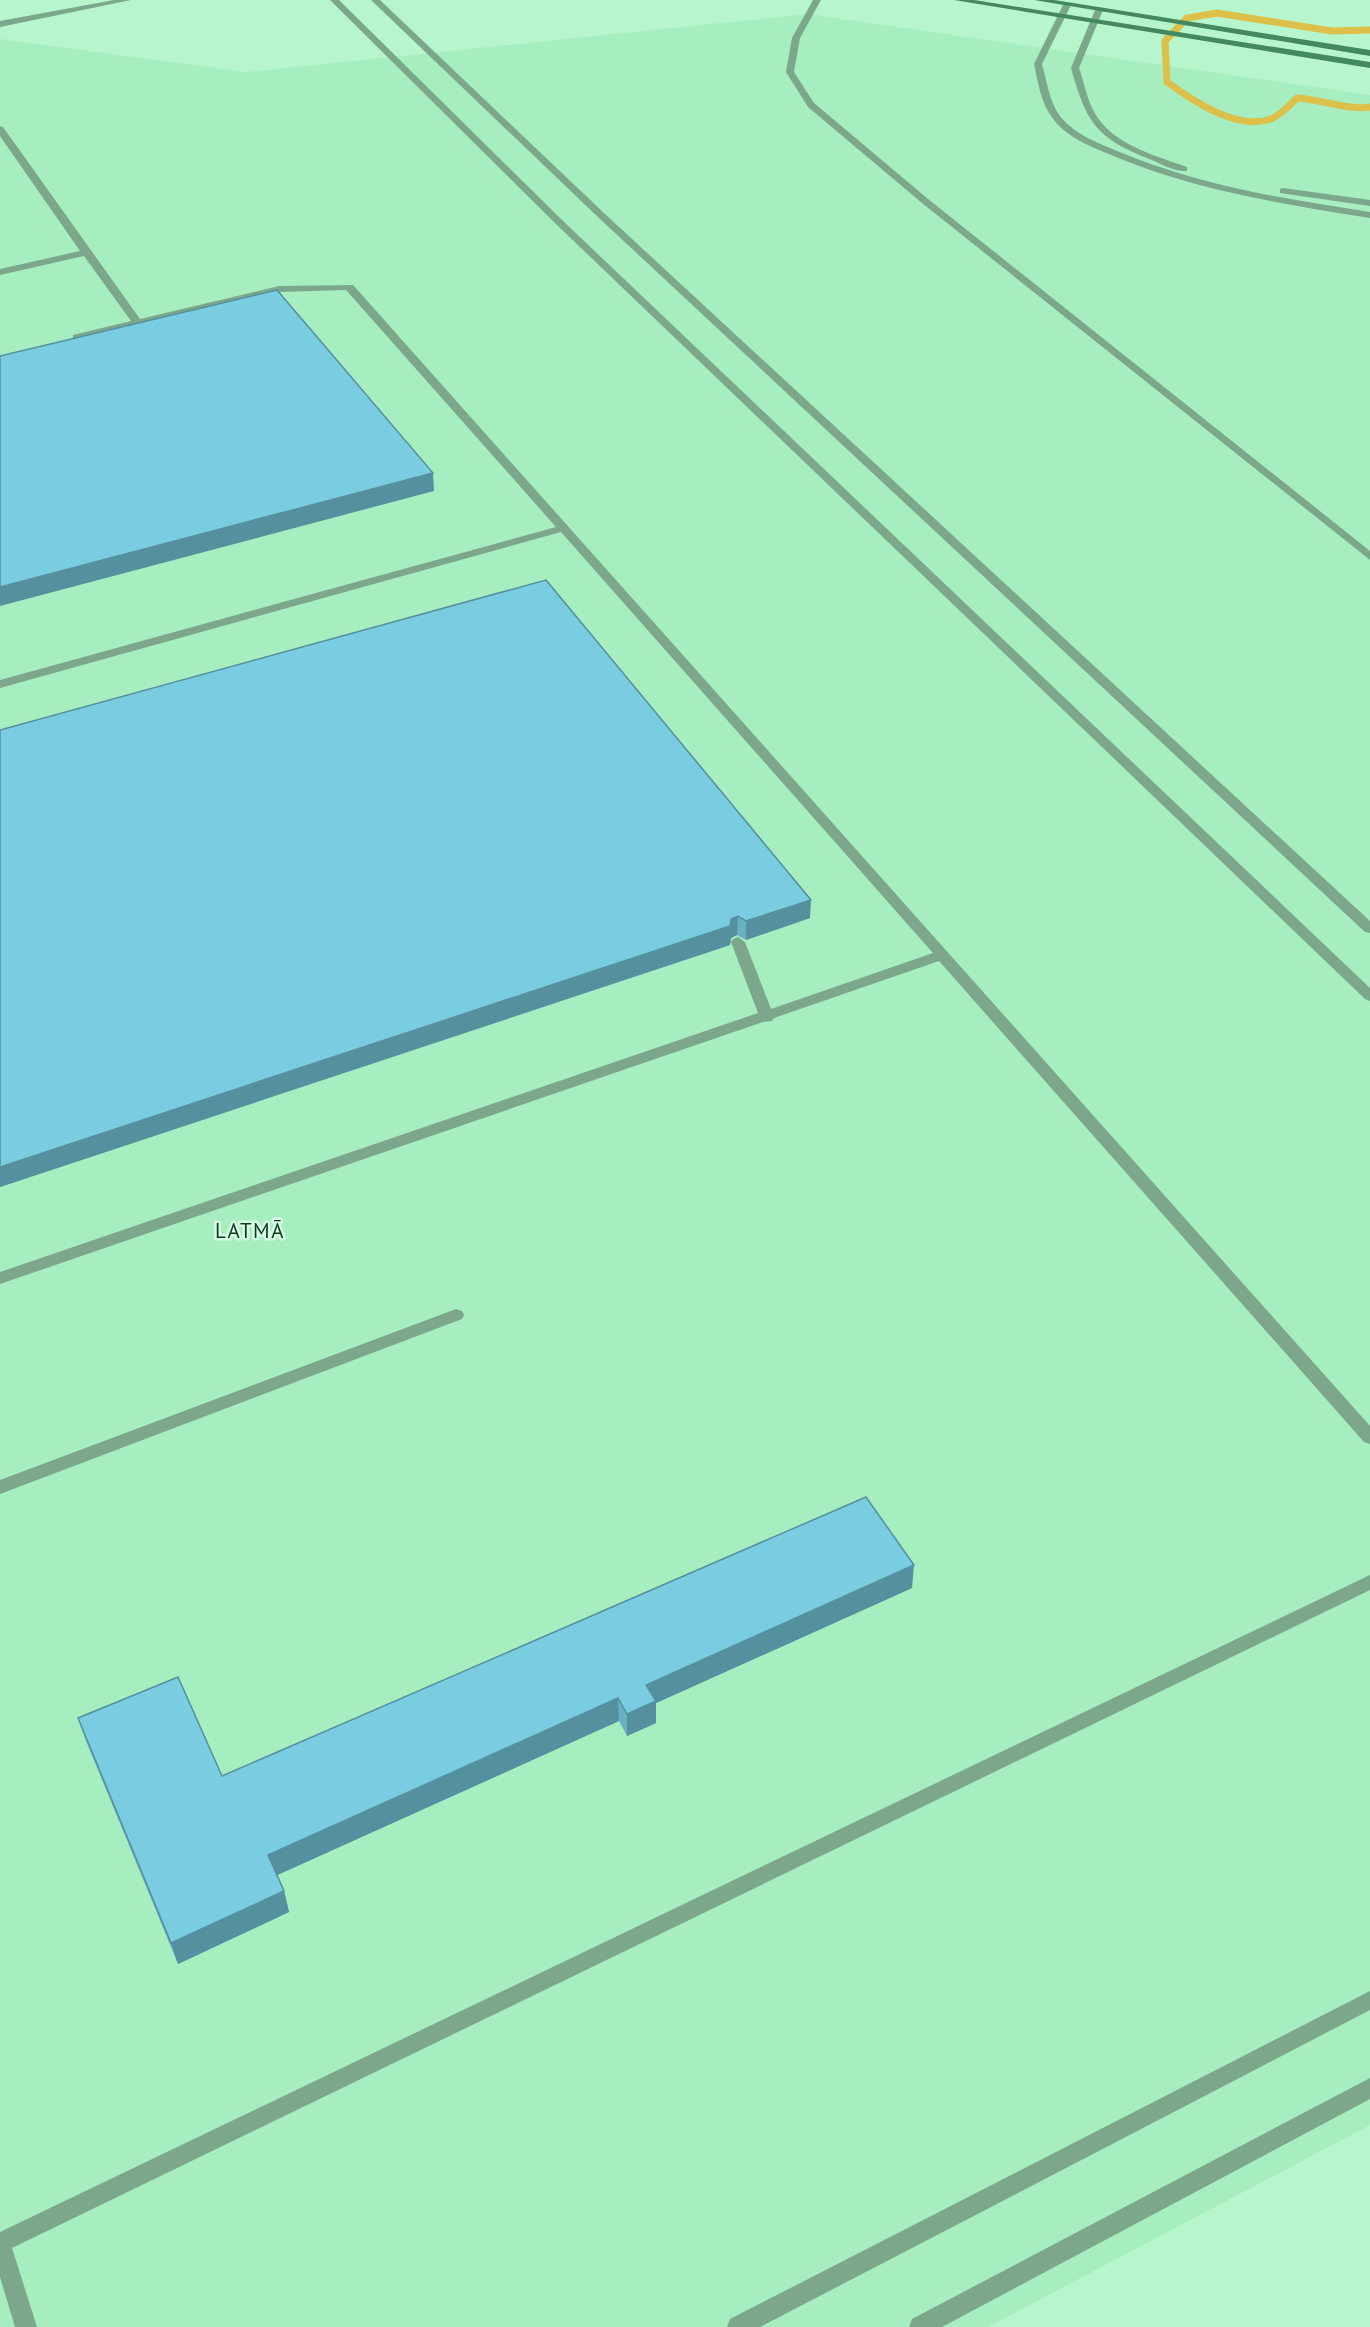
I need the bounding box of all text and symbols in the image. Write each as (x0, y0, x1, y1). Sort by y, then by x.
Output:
district label: LATMĀ (215, 1217, 285, 1244)

